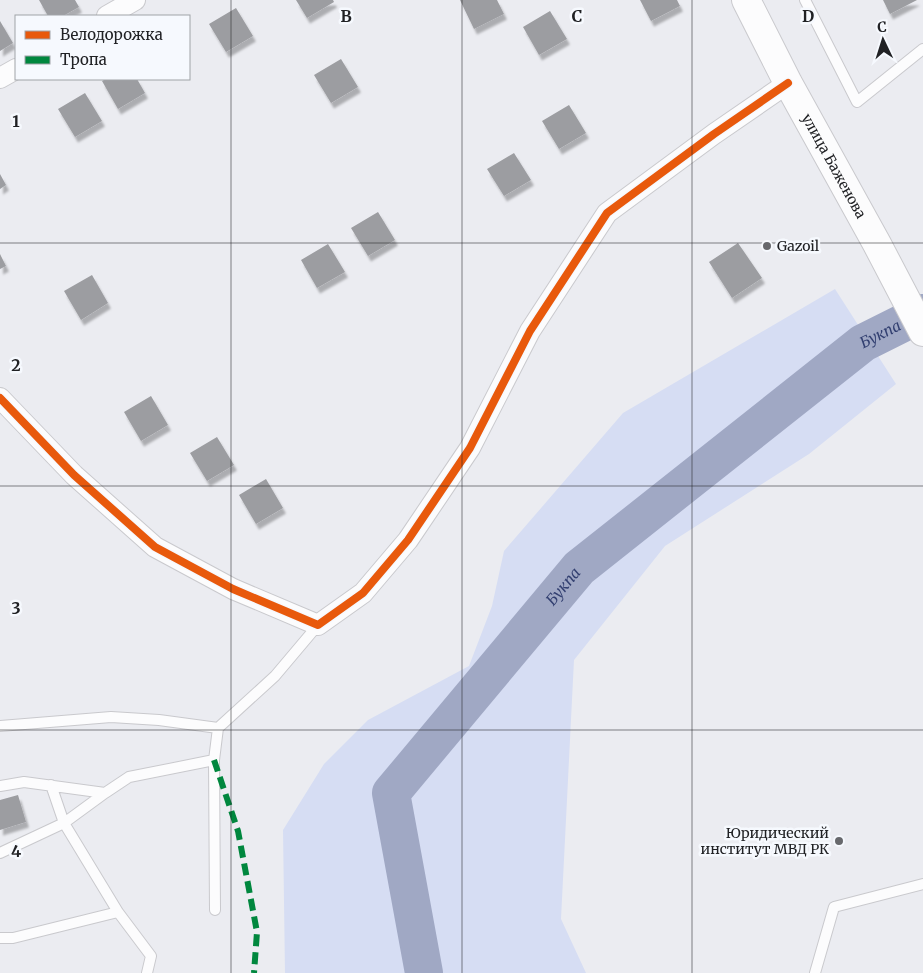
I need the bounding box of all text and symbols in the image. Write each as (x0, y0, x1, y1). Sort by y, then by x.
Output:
text: B (340, 6, 352, 26)
text: C (572, 6, 582, 26)
text: D (802, 6, 814, 26)
legend (15, 15, 190, 80)
north arrow (858, 15, 908, 65)
text: С (877, 18, 887, 36)
text: Велодорожка (60, 25, 163, 44)
text: Тропа (60, 50, 107, 69)
text: 1 (12, 111, 20, 131)
street label: улица Баженова (798, 111, 870, 222)
place label: Gazoil (777, 237, 820, 255)
marker: Gazoil (761, 240, 773, 252)
water label: Букпа (856, 316, 904, 352)
text: 2 (11, 355, 21, 375)
water label: Букпа (542, 563, 584, 609)
text: 3 (11, 598, 21, 618)
place label: Юридический институт МВД РК (701, 824, 829, 858)
marker: Юридический институт МВД РК (833, 835, 845, 847)
text: 4 (11, 841, 21, 861)

